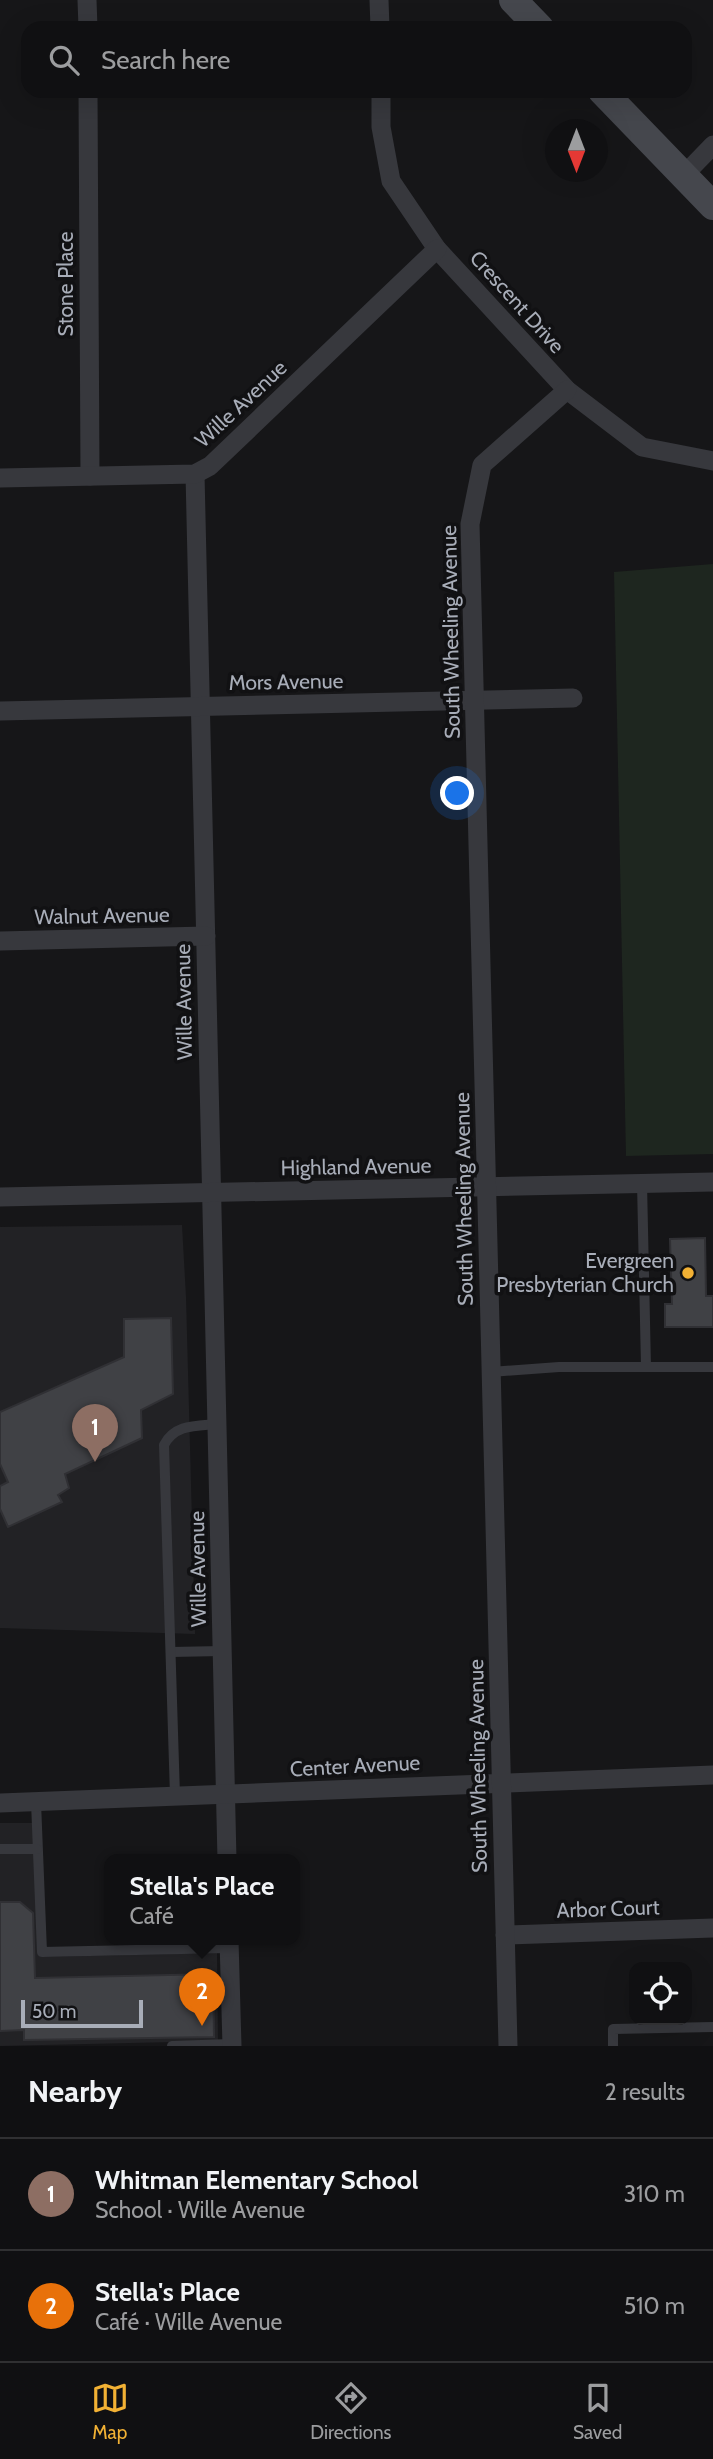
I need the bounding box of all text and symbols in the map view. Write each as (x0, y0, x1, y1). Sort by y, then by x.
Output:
search box (21, 21, 692, 98)
icon: search (45, 41, 83, 79)
text: Search here (101, 44, 230, 76)
north arrow (545, 119, 608, 182)
street label: Stone Place (53, 231, 78, 336)
street label: Crescent Drive (465, 245, 570, 358)
street label: Wille Avenue (190, 355, 292, 452)
street label: South Wheeling Avenue (436, 525, 465, 739)
street label: Mors Avenue (228, 668, 344, 695)
your location (440, 776, 474, 810)
street label: Walnut Avenue (34, 902, 170, 929)
street label: Wille Avenue (170, 944, 197, 1060)
street label: South Wheeling Avenue (449, 1092, 478, 1306)
street label: Highland Avenue (280, 1153, 432, 1180)
place label: Evergreen Presbyterian Church (496, 1248, 674, 1297)
marker: Evergreen Presbyterian Church (680, 1265, 696, 1281)
pin: 1 (72, 1404, 118, 1462)
street label: Wille Avenue (184, 1511, 211, 1627)
street label: South Wheeling Avenue (463, 1659, 492, 1873)
street label: Center Avenue (289, 1750, 421, 1781)
popup (104, 1854, 300, 1945)
text: Stella's Place (130, 1870, 274, 1902)
street label: Arbor Court (556, 1894, 660, 1923)
text: Café (130, 1902, 174, 1930)
map controls (629, 1962, 692, 2025)
button: locate (629, 1962, 692, 2025)
pin: 2 (179, 1968, 225, 2026)
scale bar (21, 1997, 144, 2029)
text: 50 m (32, 2000, 76, 2023)
text: Nearby (28, 2073, 122, 2110)
text: 2 results (605, 2078, 685, 2106)
text: Whitman Elementary School (95, 2164, 418, 2196)
text: 1 (47, 2180, 55, 2208)
text: 310 m (624, 2180, 685, 2208)
text: School · Wille Avenue (95, 2196, 305, 2224)
text: Stella's Place (95, 2276, 240, 2308)
text: 2 (45, 2292, 57, 2320)
text: 510 m (624, 2292, 685, 2320)
text: Café · Wille Avenue (95, 2308, 282, 2336)
tab: Map (91, 2379, 129, 2444)
tab: Directions (310, 2379, 391, 2444)
tab: Saved (573, 2379, 622, 2444)

